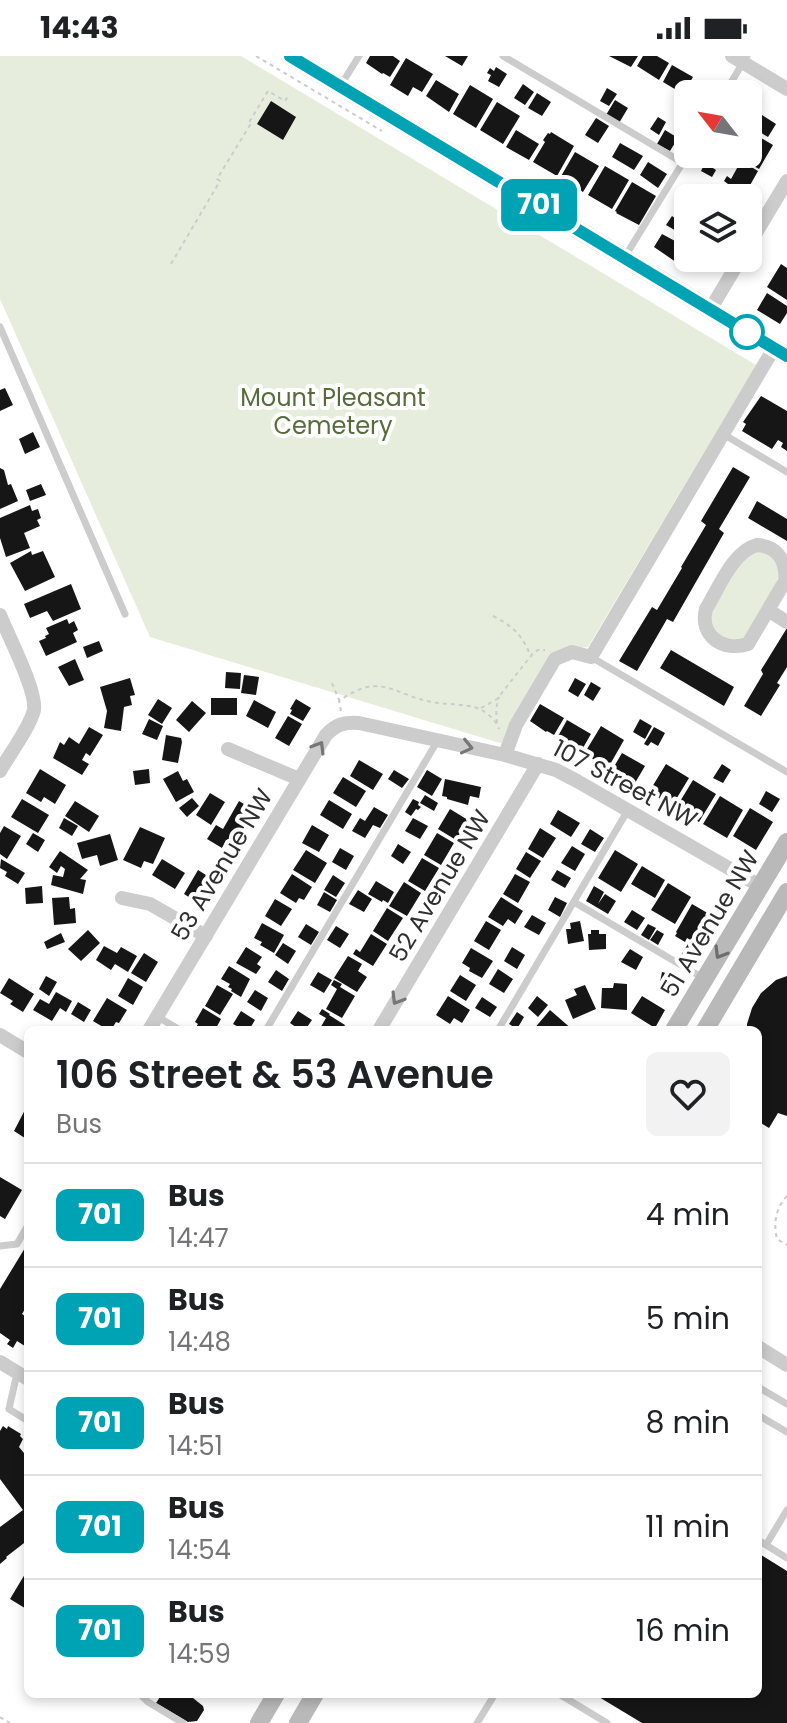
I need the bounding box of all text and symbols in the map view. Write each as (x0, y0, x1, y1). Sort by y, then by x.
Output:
text: 14:43 (40, 6, 119, 49)
north arrow (674, 80, 762, 168)
map controls (674, 80, 762, 272)
line badge: 701 (493, 179, 585, 231)
button: layers (674, 184, 762, 272)
text: 701 (517, 185, 561, 224)
unlabelled marker (730, 315, 764, 349)
park label: Mount Pleasant Cemetery (240, 381, 426, 442)
street label: 107 Street NW (547, 732, 703, 836)
one-way arrow (460, 738, 473, 755)
one-way arrow (309, 741, 324, 756)
street label: 53 Avenue NW (163, 782, 280, 947)
street label: 52 Avenue NW (381, 803, 498, 968)
street label: 51 Avenue NW (653, 844, 766, 1003)
one-way arrow (715, 944, 730, 959)
one-way arrow (392, 990, 407, 1005)
text: 106 Street & 53 Avenue (56, 1048, 494, 1101)
button: heart (646, 1052, 730, 1136)
text: Bus (56, 1106, 102, 1142)
text: Bus (168, 1174, 225, 1217)
text: 4 min (646, 1193, 730, 1236)
text: 701 (78, 1195, 122, 1234)
text: 14:47 (168, 1220, 229, 1256)
text: Bus (168, 1278, 225, 1321)
text: 5 min (646, 1297, 730, 1340)
text: 701 (78, 1299, 122, 1338)
text: 14:48 (168, 1324, 231, 1360)
text: Bus (168, 1382, 225, 1425)
text: 8 min (646, 1401, 730, 1444)
text: 701 (78, 1403, 122, 1442)
text: 14:51 (168, 1428, 223, 1464)
text: Bus (168, 1486, 225, 1529)
text: 11 min (645, 1505, 730, 1548)
text: 701 (78, 1507, 122, 1546)
text: 14:54 (168, 1532, 231, 1568)
text: Bus (168, 1590, 225, 1633)
text: 16 min (636, 1609, 730, 1652)
text: 701 (78, 1611, 122, 1650)
text: 14:59 (168, 1636, 231, 1672)

